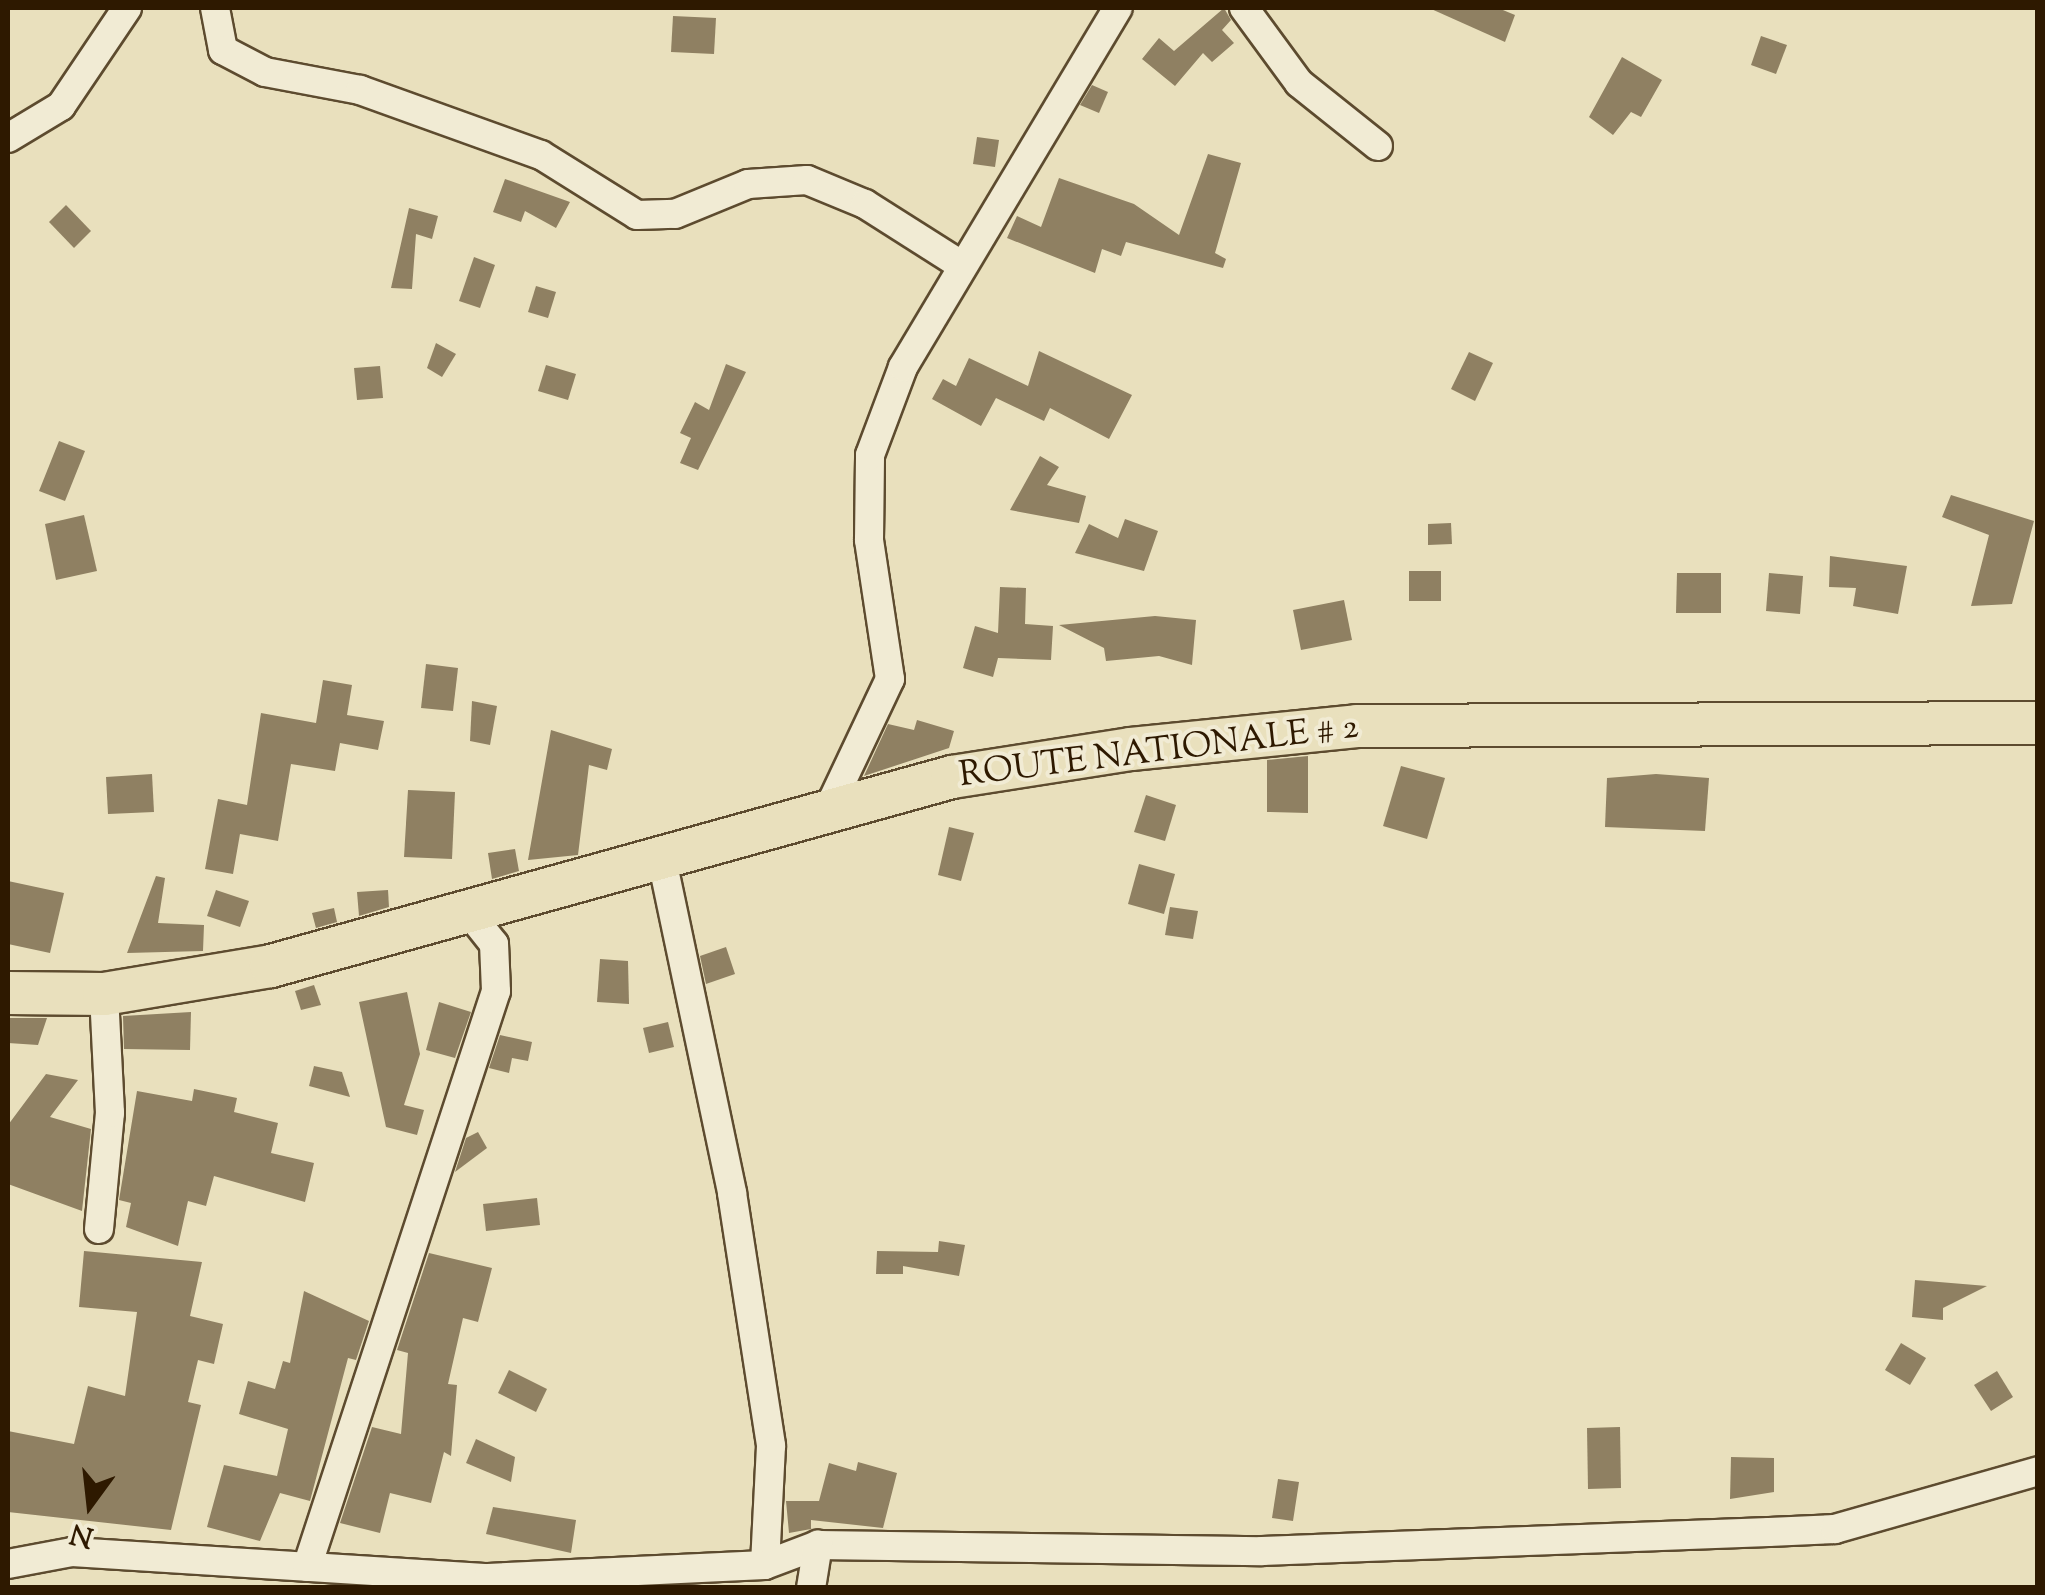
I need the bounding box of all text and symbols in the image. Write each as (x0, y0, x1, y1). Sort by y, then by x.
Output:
street label: ROUTE NATIONALE # 2 (957, 708, 1361, 798)
north arrow (40, 1455, 140, 1555)
text: N (66, 1512, 98, 1556)

